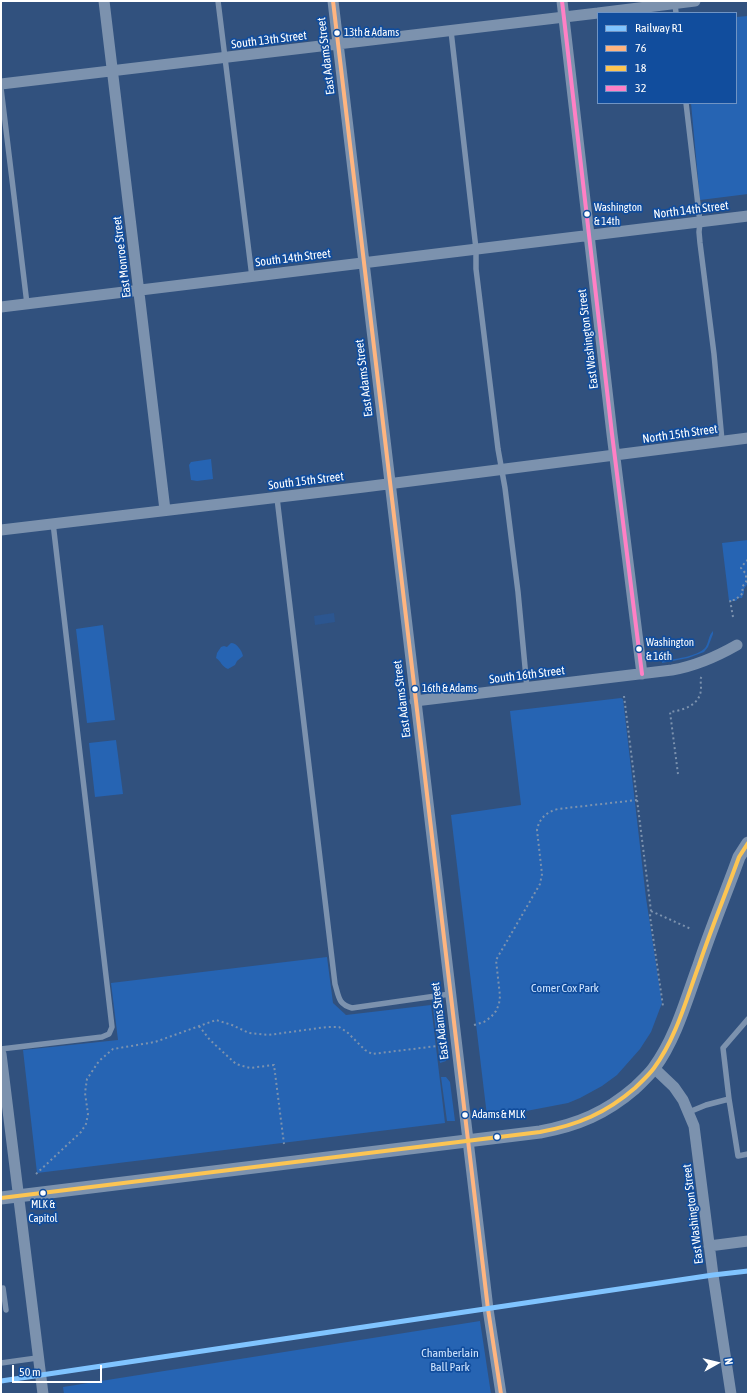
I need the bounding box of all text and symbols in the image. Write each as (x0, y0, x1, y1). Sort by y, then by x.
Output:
legend (597, 12, 737, 104)
street label: East Adams Street (314, 16, 338, 96)
text: Railway R1 (635, 21, 683, 35)
place label: 13th & Adams (344, 26, 399, 40)
street label: South 13th Street (230, 28, 308, 52)
marker: 13th & Adams (332, 28, 342, 38)
text: 76 (635, 41, 646, 55)
text: 18 (635, 61, 646, 75)
text: 32 (635, 81, 646, 95)
street label: North 14th Street (653, 198, 729, 222)
place label: Washington & 14th (594, 201, 642, 227)
marker: Washington & 14th (582, 209, 592, 219)
street label: East Monroe Street (110, 215, 134, 299)
street label: South 14th Street (254, 246, 332, 270)
street label: East Washington Street (575, 288, 601, 390)
street label: East Adams Street (352, 338, 376, 418)
street label: North 15th Street (642, 422, 718, 446)
street label: South 15th Street (267, 469, 345, 493)
place label: Washington & 16th (646, 636, 694, 662)
marker: Washington & 16th (634, 644, 644, 654)
street label: East Adams Street (390, 659, 414, 739)
street label: South 16th Street (488, 663, 566, 687)
place label: 16th & Adams (422, 682, 477, 696)
marker: 16th & Adams (410, 684, 420, 694)
street label: East Adams Street (428, 981, 452, 1061)
park label: Comer Cox Park (531, 981, 599, 995)
place label: Adams & MLK (472, 1108, 525, 1122)
marker: Adams & MLK (460, 1110, 470, 1120)
unlabelled marker (492, 1132, 502, 1142)
street label: East Washington Street (680, 1163, 706, 1265)
marker: MLK & Capitol (38, 1188, 48, 1198)
place label: MLK & Capitol (29, 1198, 57, 1224)
north arrow (697, 1343, 737, 1383)
park label: Chamberlain Ball Park (421, 1346, 479, 1374)
scale bar (14, 1357, 104, 1383)
text: N (722, 1357, 735, 1365)
text: 50 m (19, 1365, 41, 1379)

